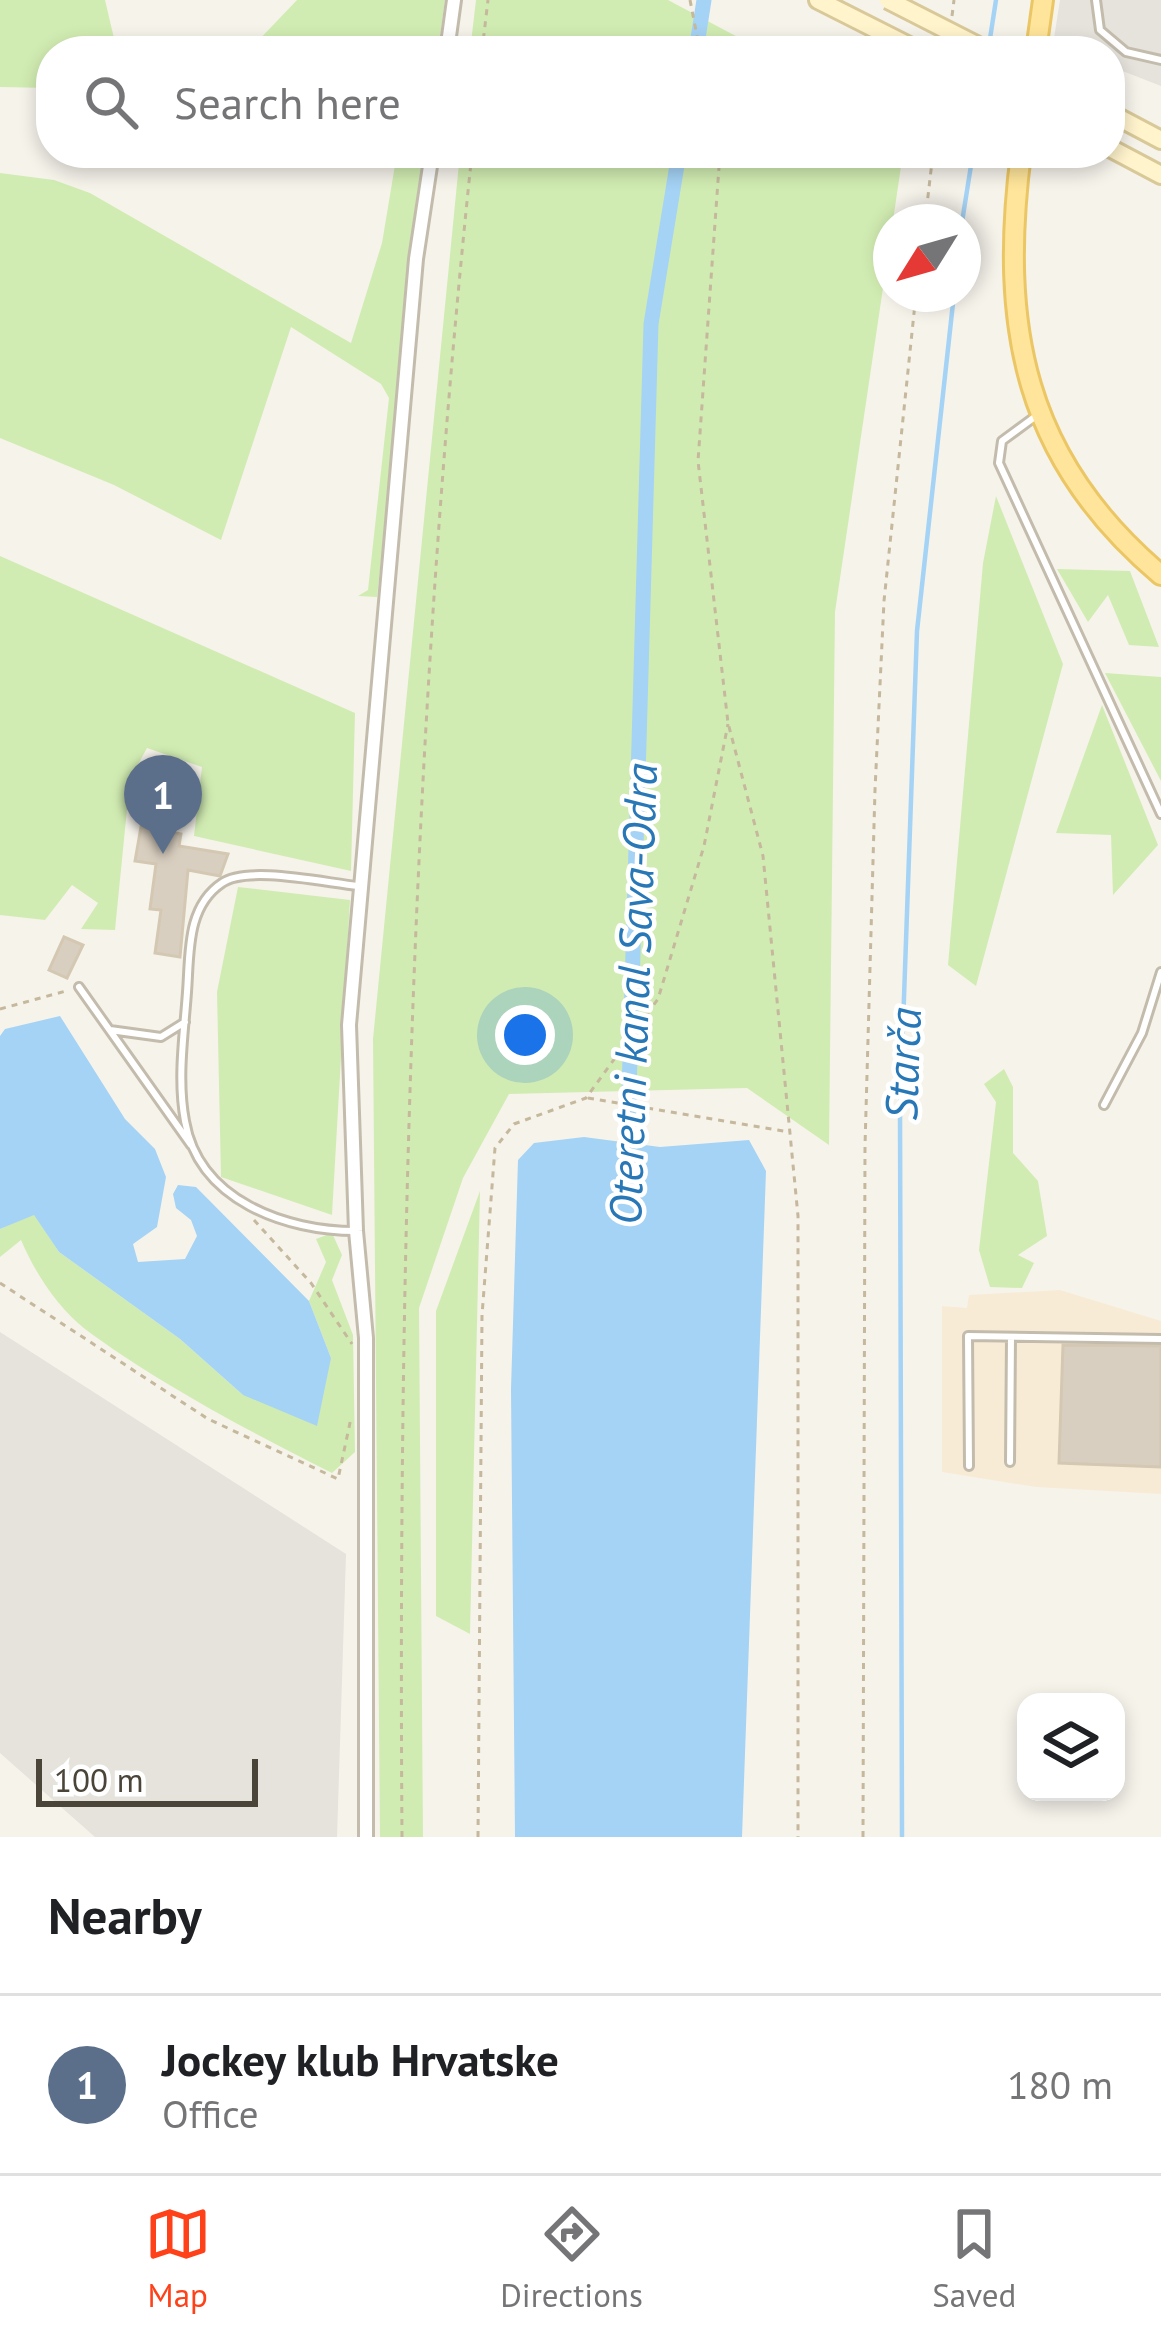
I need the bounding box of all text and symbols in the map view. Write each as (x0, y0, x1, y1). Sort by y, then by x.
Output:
search box (36, 36, 1125, 168)
icon: search (78, 69, 144, 135)
text: Search here (174, 73, 401, 131)
north arrow (873, 204, 981, 312)
pin: 1 (124, 755, 202, 854)
water label: Oteretni kanal Sava-Odra (595, 762, 669, 1226)
your location (495, 1005, 555, 1065)
water label: Starča (871, 1006, 933, 1121)
map controls (1017, 1693, 1125, 1801)
button: layers (1017, 1693, 1125, 1801)
scale bar (36, 1753, 258, 1806)
text: 100 m (54, 1758, 144, 1801)
text: Nearby (48, 1882, 202, 1948)
text: Jockey klub Hrvatske (162, 2030, 559, 2088)
text: 1 (76, 2059, 98, 2110)
text: 180 m (1007, 2059, 1113, 2110)
text: Office (162, 2088, 259, 2139)
tab: Map (145, 2201, 211, 2316)
tab: Directions (500, 2201, 643, 2316)
tab: Saved (932, 2201, 1016, 2316)

